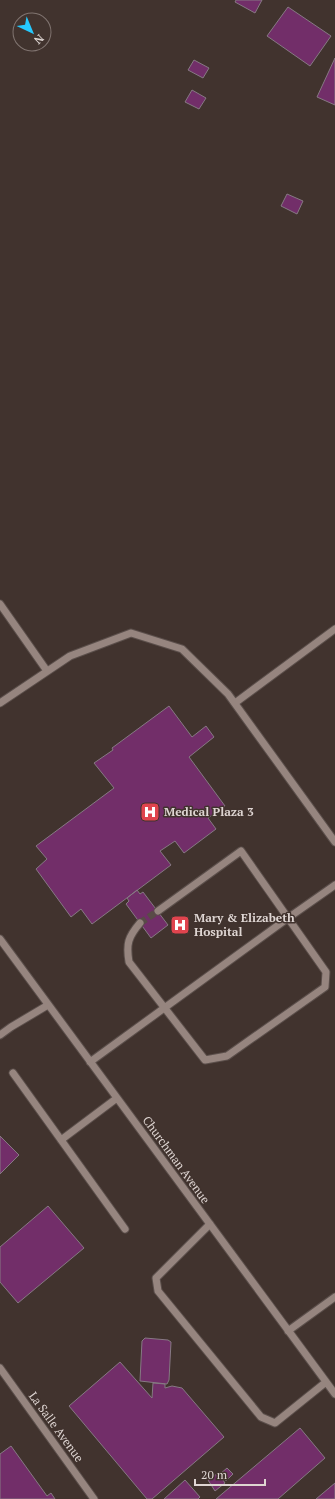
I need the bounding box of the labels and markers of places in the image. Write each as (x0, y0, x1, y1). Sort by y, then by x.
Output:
hospital icon: Medical Plaza 3 (139, 801, 161, 823)
place label: Medical Plaza 3 (164, 804, 254, 819)
place label: Mary & Elizabeth Hospital (194, 910, 295, 939)
hospital icon: Mary & Elizabeth Hospital (169, 914, 191, 936)

